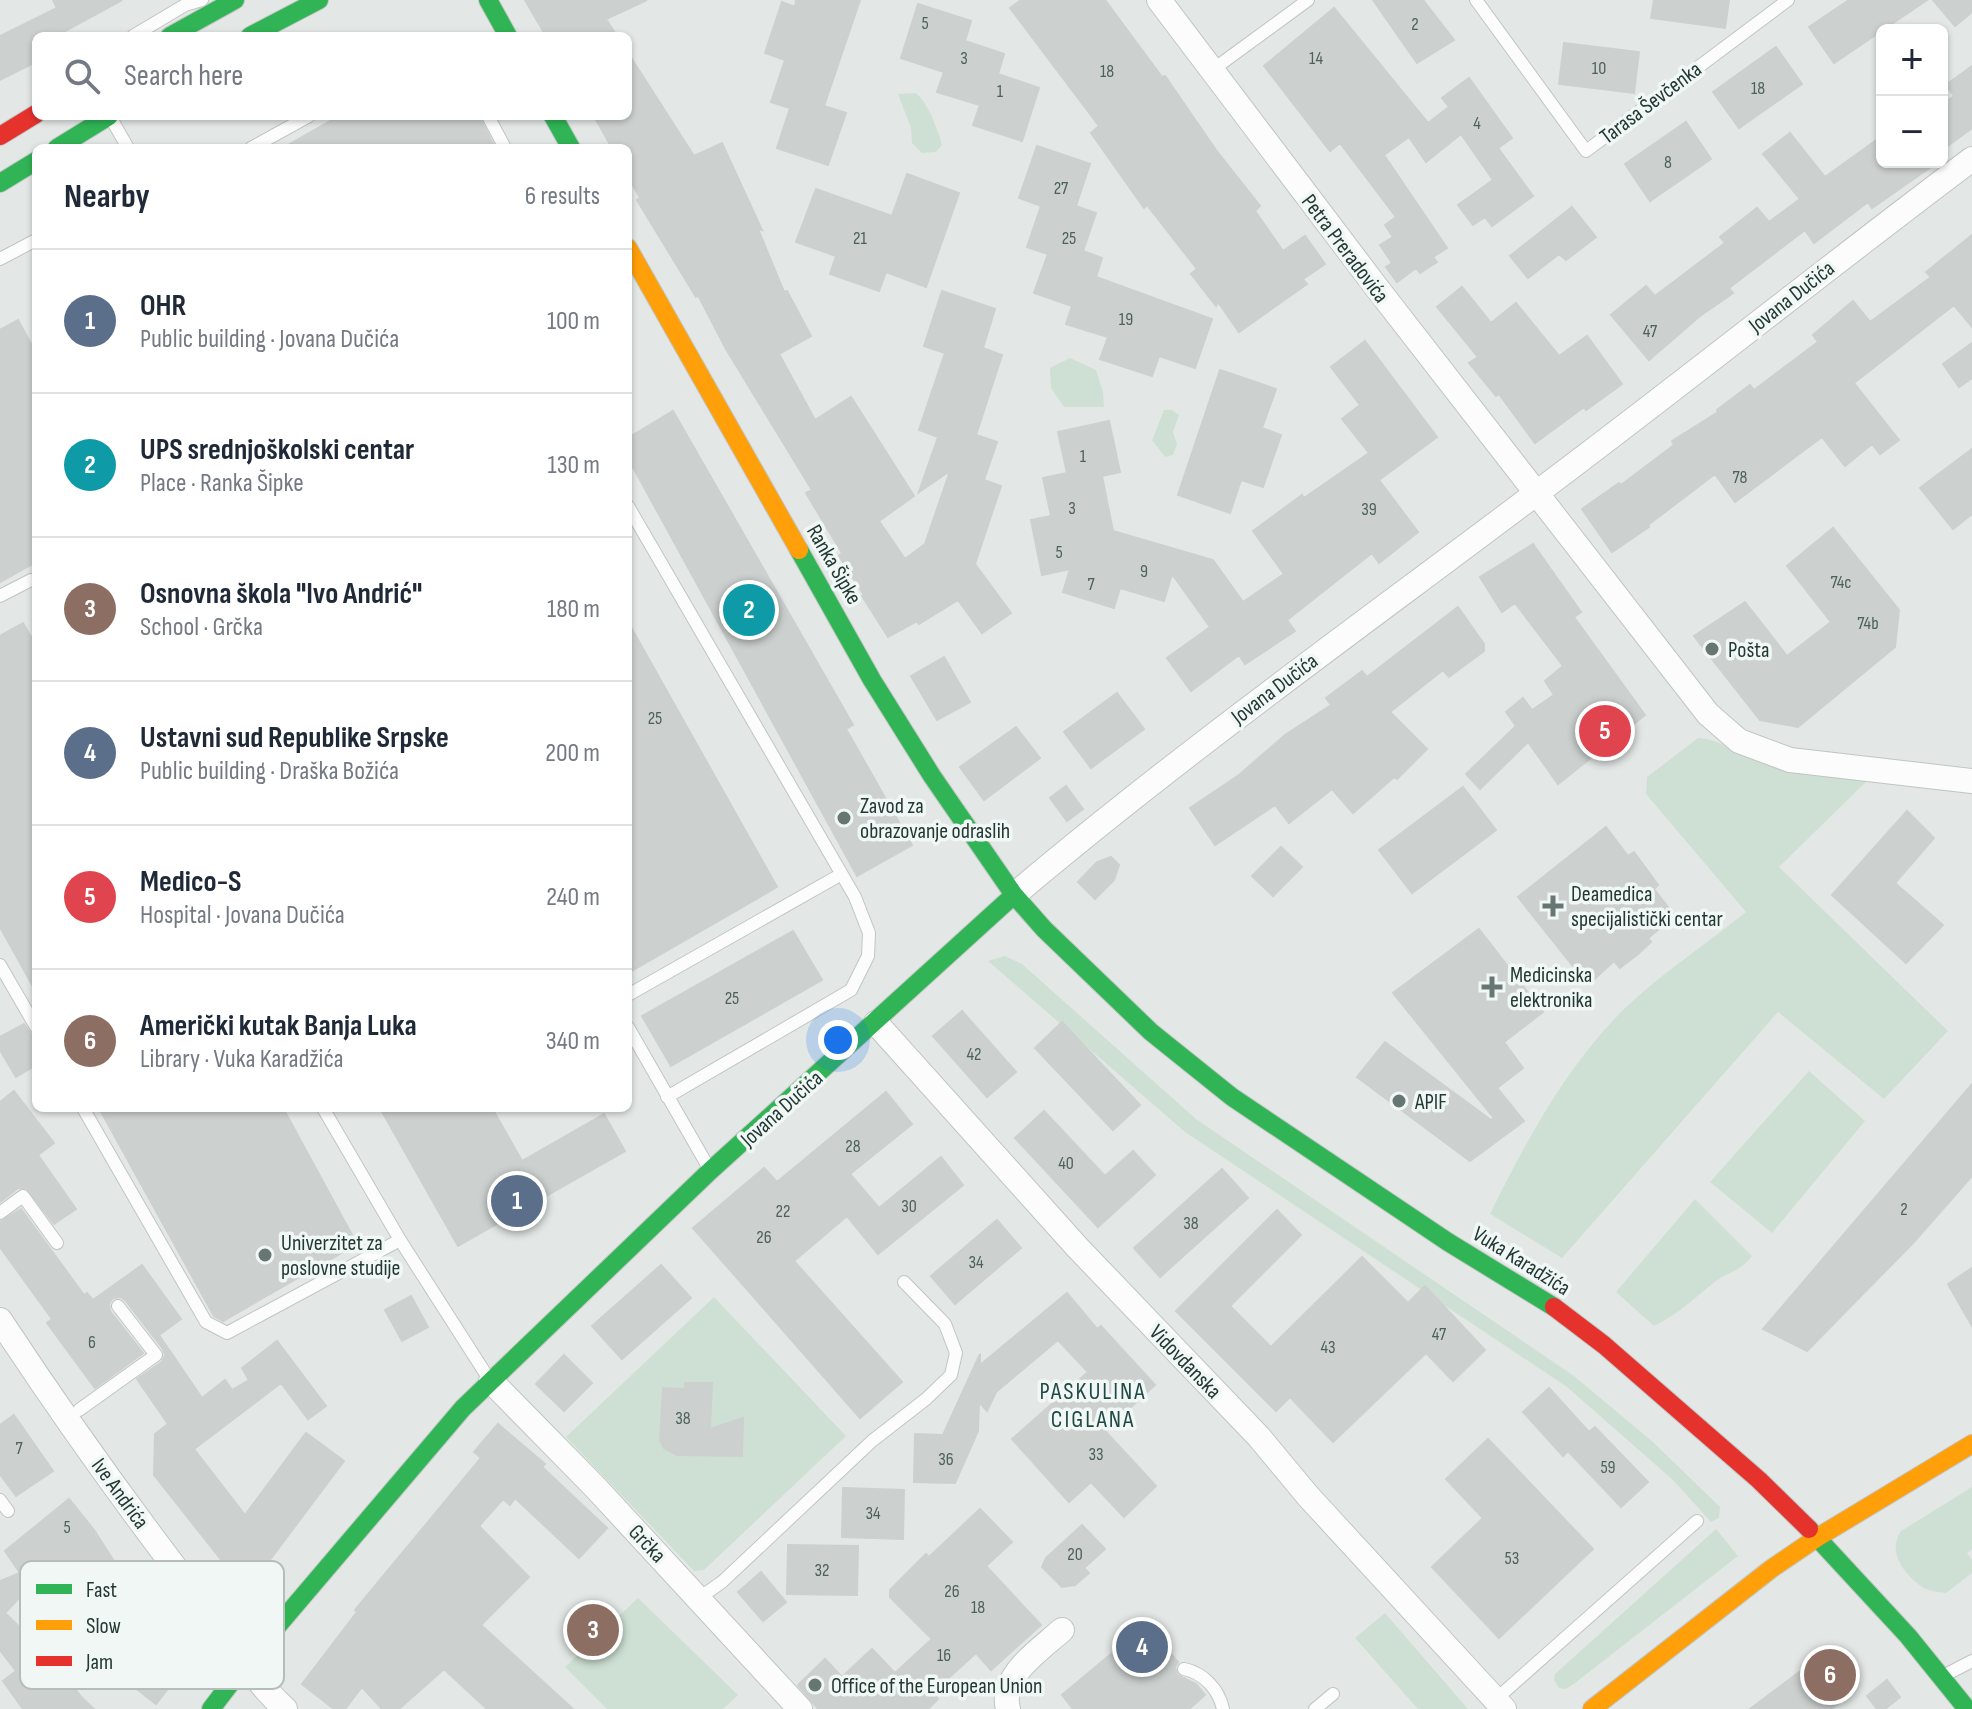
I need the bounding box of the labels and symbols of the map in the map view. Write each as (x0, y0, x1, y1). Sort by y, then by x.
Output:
house number: 5 (921, 13, 929, 34)
house number: 2 (1411, 14, 1419, 35)
house number: 3 (960, 48, 968, 69)
house number: 14 (1309, 48, 1323, 69)
street label: Tarasa Ševčenka (1595, 56, 1707, 150)
house number: 10 (1592, 58, 1606, 79)
house number: 18 (1100, 61, 1114, 82)
house number: 18 (1751, 78, 1765, 99)
house number: 1 (997, 81, 1004, 102)
house number: 4 (1473, 113, 1481, 134)
house number: 8 (1664, 152, 1672, 173)
house number: 27 (1054, 178, 1069, 199)
street label: Petra Preradovića (1295, 189, 1394, 309)
house number: 21 (853, 228, 868, 249)
house number: 25 (1062, 228, 1076, 249)
street label: Jovana Dučića (1743, 255, 1840, 340)
house number: 19 (1119, 309, 1133, 330)
house number: 47 (1643, 321, 1658, 342)
house number: 1 (1080, 446, 1087, 467)
house number: 78 (1732, 467, 1748, 488)
house number: 3 (1068, 498, 1076, 519)
house number: 39 (1361, 499, 1377, 520)
street label: Ranka Šipke (800, 520, 867, 609)
house number: 5 (1055, 542, 1063, 563)
house number: 9 (1140, 561, 1148, 582)
house number: 74c (1831, 572, 1852, 593)
house number: 7 (1087, 574, 1095, 595)
pin: 2 (723, 580, 775, 640)
house number: 74b (1857, 613, 1879, 634)
place label: Pošta (1728, 637, 1769, 664)
marker: Pošta (1703, 640, 1721, 658)
street label: Jovana Dučića (1225, 648, 1324, 731)
pin: 5 (1579, 701, 1631, 761)
house number: 25 (648, 708, 662, 729)
place label: Zavod za obrazovanje odraslih (860, 793, 1010, 845)
marker: Zavod za obrazovanje odraslih (835, 809, 853, 827)
place label: Deamedica specijalistički centar (1571, 881, 1723, 933)
marker: Deamedica specijalistički centar (1542, 895, 1564, 917)
place label: Medicinska elektronika (1510, 962, 1592, 1014)
marker: Medicinska elektronika (1481, 976, 1503, 998)
house number: 25 (725, 988, 739, 1009)
your location (818, 1020, 858, 1060)
house number: 42 (966, 1044, 982, 1065)
street label: Jovana Dučića (735, 1065, 829, 1154)
place label: APIF (1414, 1089, 1447, 1116)
marker: APIF (1390, 1092, 1408, 1110)
house number: 28 (845, 1136, 861, 1157)
house number: 40 (1058, 1153, 1074, 1174)
pin: 1 (491, 1171, 543, 1231)
house number: 30 (901, 1196, 917, 1217)
house number: 2 (1900, 1199, 1908, 1220)
house number: 22 (776, 1201, 790, 1222)
house number: 38 (1183, 1213, 1199, 1234)
street label: Vuka Karadžića (1467, 1221, 1575, 1302)
house number: 26 (756, 1227, 772, 1248)
place label: Univerzitet za poslovne studije (281, 1230, 400, 1282)
marker: Univerzitet za poslovne studije (256, 1246, 274, 1264)
house number: 34 (968, 1252, 984, 1273)
street label: Vidovdanska (1143, 1319, 1227, 1405)
house number: 47 (1432, 1324, 1447, 1345)
house number: 6 (88, 1332, 96, 1353)
house number: 43 (1320, 1337, 1336, 1358)
district label: PASKULINA CIGLANA (1039, 1377, 1147, 1434)
house number: 38 (675, 1408, 691, 1429)
house number: 7 (15, 1438, 23, 1459)
house number: 33 (1088, 1444, 1104, 1465)
house number: 36 (938, 1449, 954, 1470)
street label: Ive Andrića (85, 1453, 154, 1535)
house number: 59 (1600, 1457, 1616, 1478)
house number: 34 (865, 1503, 881, 1524)
house number: 5 (63, 1517, 71, 1538)
street label: Grčka (622, 1519, 671, 1569)
house number: 20 (1067, 1544, 1083, 1565)
house number: 53 (1505, 1548, 1519, 1569)
house number: 32 (815, 1560, 829, 1581)
legend (20, 1561, 284, 1689)
text: Fast (86, 1577, 117, 1604)
house number: 26 (944, 1581, 960, 1602)
house number: 18 (971, 1597, 985, 1618)
pin: 3 (567, 1600, 619, 1660)
text: Slow (86, 1613, 121, 1640)
pin: 4 (1116, 1617, 1168, 1677)
house number: 16 (937, 1645, 951, 1666)
pin: 6 (1804, 1645, 1856, 1705)
text: Jam (85, 1649, 113, 1676)
place label: Office of the European Union (831, 1673, 1043, 1700)
marker: Office of the European Union (806, 1676, 824, 1694)

